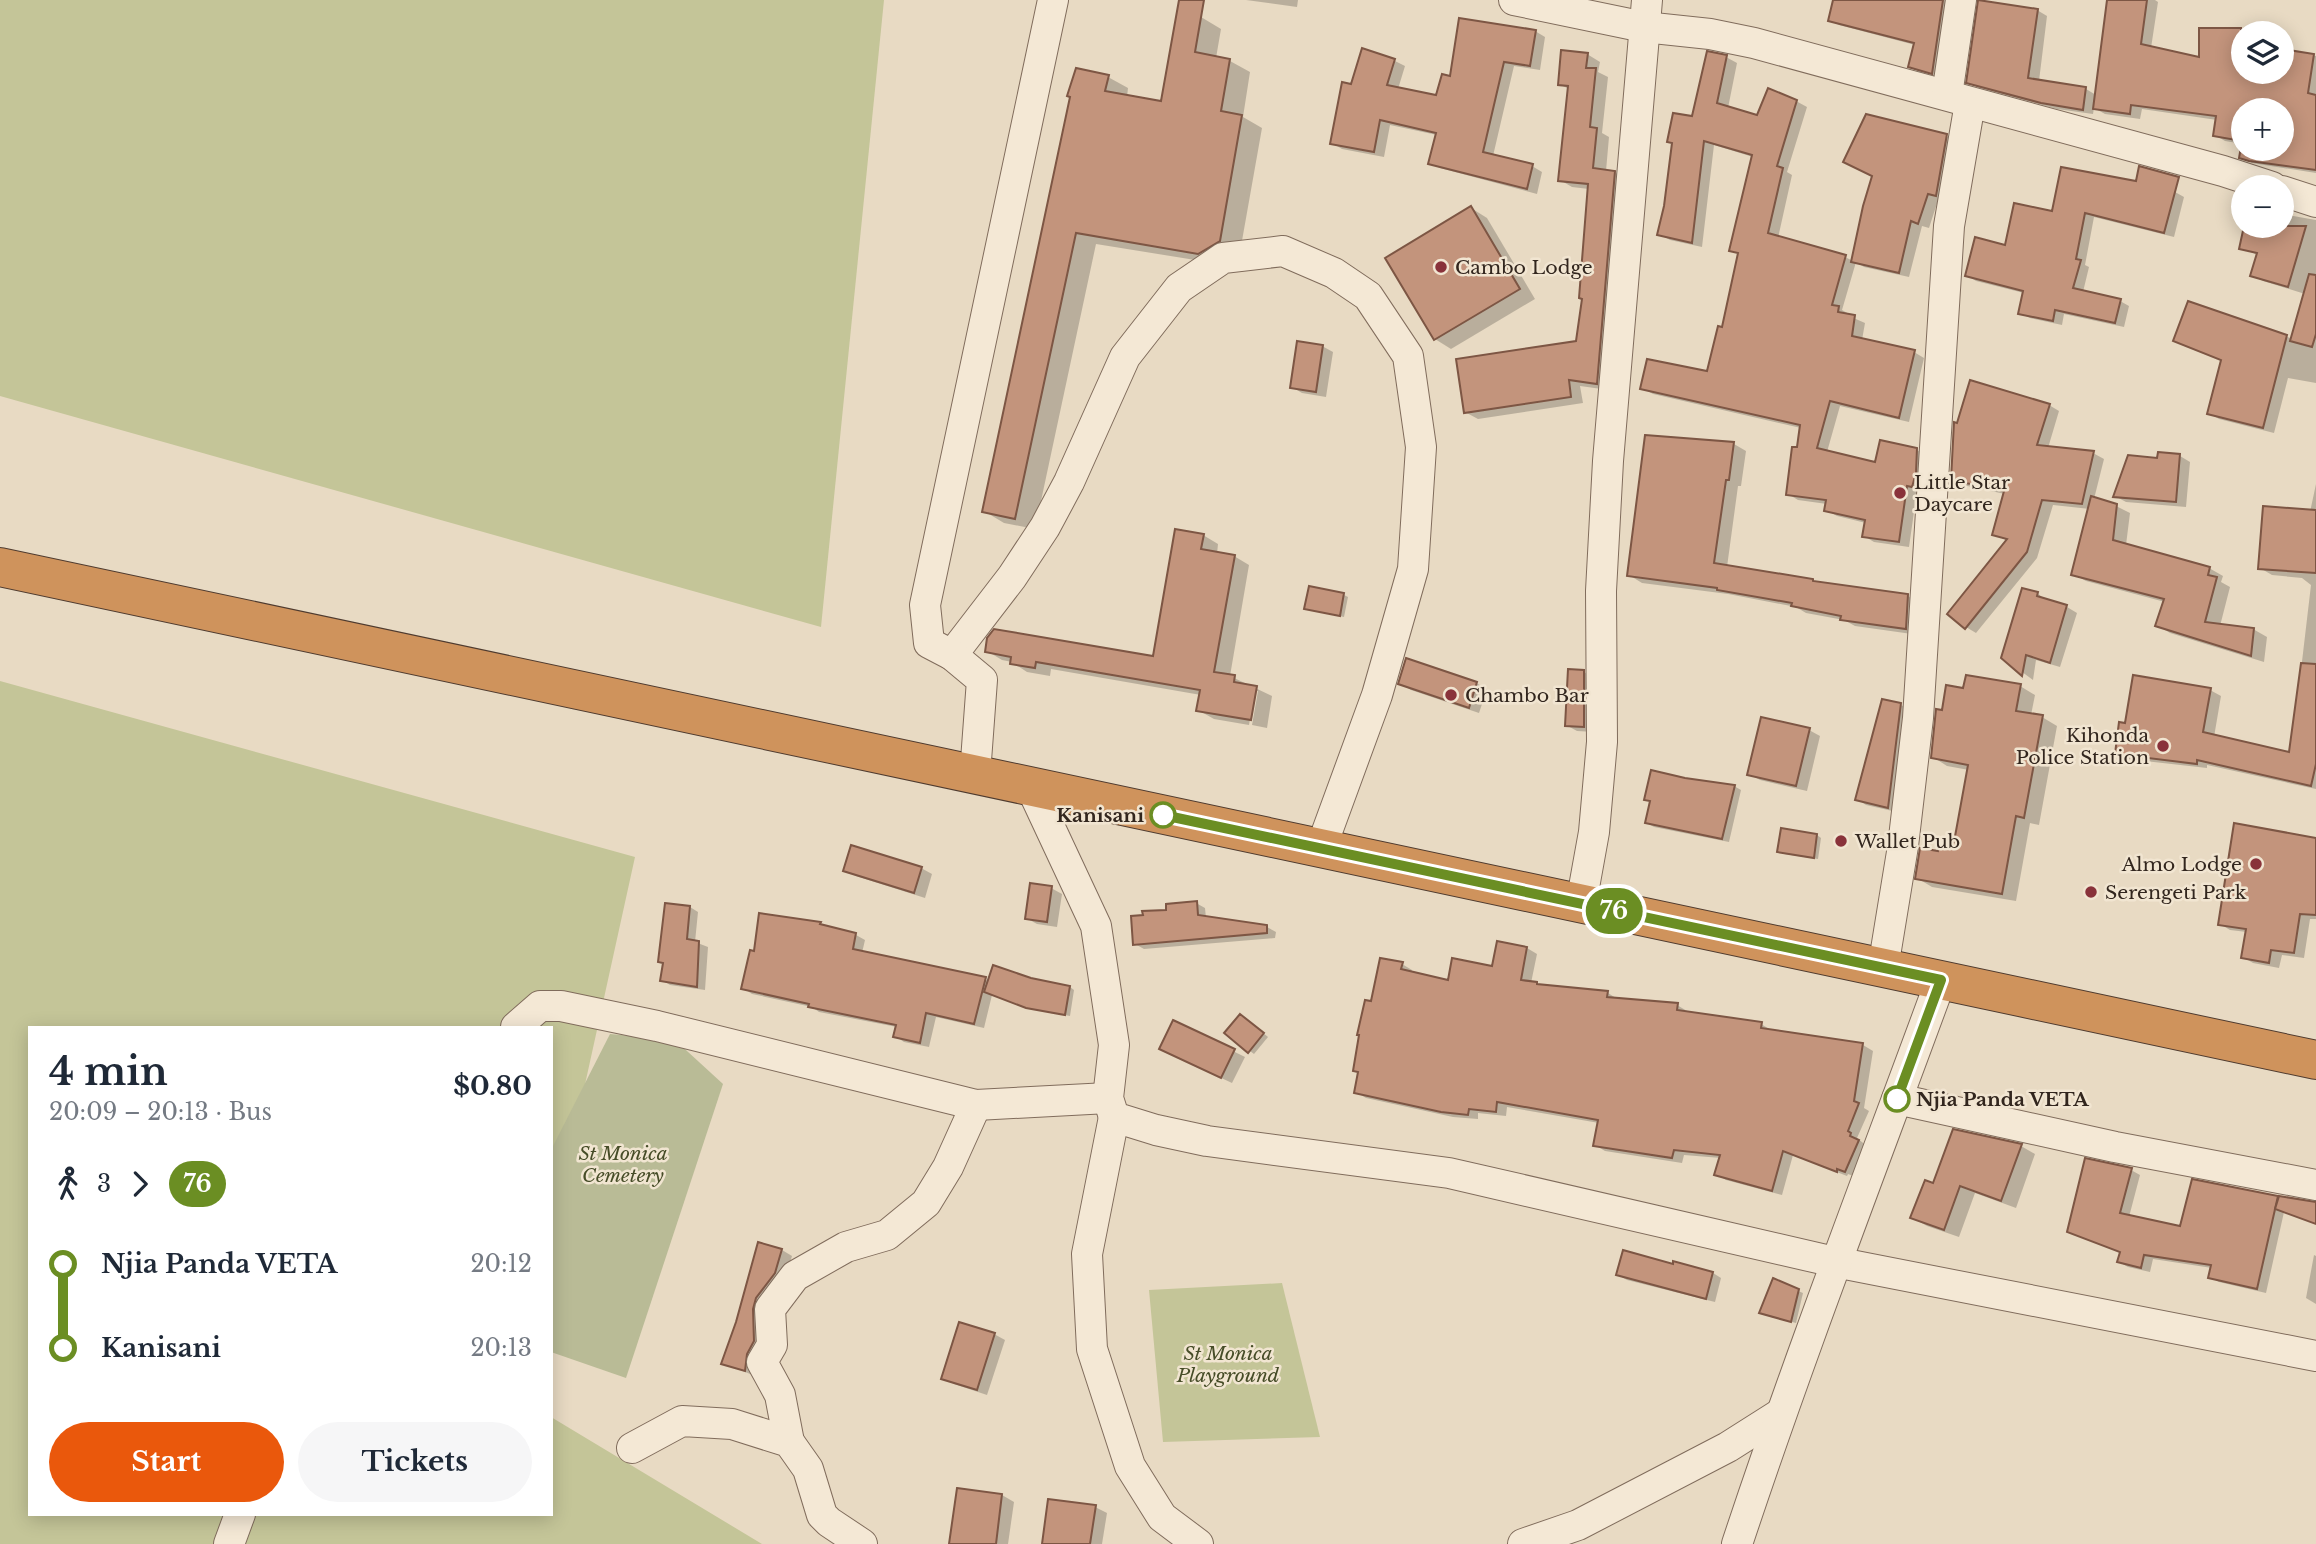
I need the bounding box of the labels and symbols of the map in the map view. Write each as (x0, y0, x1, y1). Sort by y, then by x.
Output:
place label: Cambo Lodge (1455, 256, 1593, 279)
marker: Cambo Lodge (1433, 259, 1449, 275)
place label: Little Star Daycare (1914, 471, 2010, 516)
marker: Little Star Daycare (1892, 485, 1908, 501)
place label: Chambo Bar (1465, 684, 1589, 707)
marker: Chambo Bar (1443, 687, 1459, 703)
place label: Kihonda Police Station (2016, 724, 2149, 769)
marker: Kihonda Police Station (2155, 738, 2171, 754)
marker: Kanisani (1150, 802, 1176, 828)
place label: Kanisani (1056, 804, 1144, 827)
place label: Wallet Pub (1854, 830, 1960, 853)
marker: Wallet Pub (1833, 833, 1849, 849)
place label: Almo Lodge (2121, 853, 2242, 876)
marker: Almo Lodge (2248, 856, 2264, 872)
place label: Serengeti Park (2105, 881, 2247, 904)
marker: Serengeti Park (2083, 884, 2099, 900)
line badge: 76 (1582, 888, 1646, 934)
marker: Njia Panda VETA (1884, 1086, 1910, 1112)
place label: Njia Panda VETA (1916, 1088, 2089, 1111)
park label: St Monica Cemetery (578, 1142, 668, 1187)
park label: St Monica Playground (1176, 1342, 1280, 1387)

